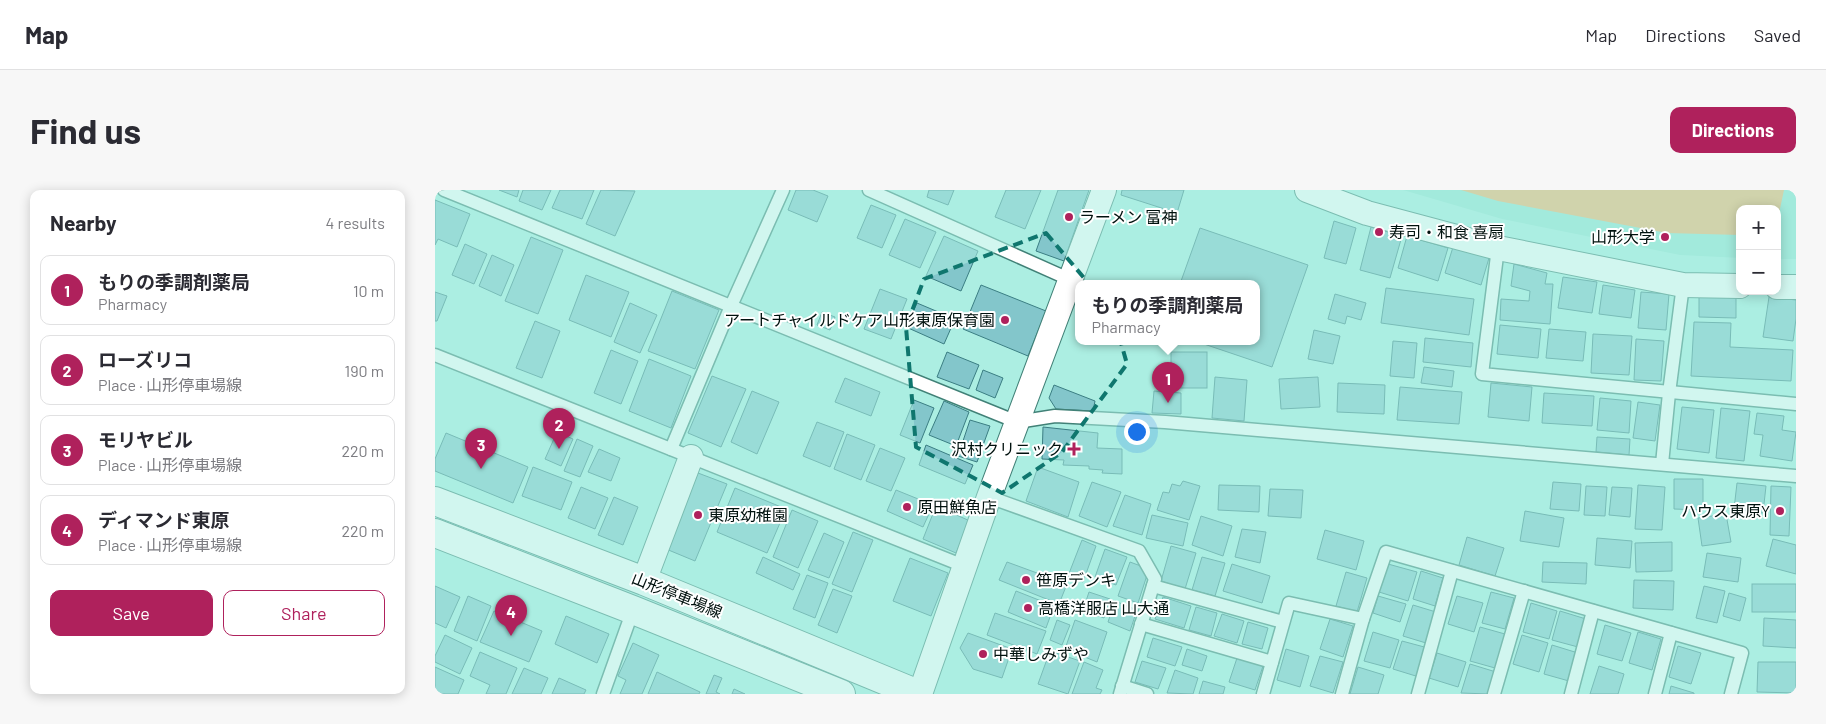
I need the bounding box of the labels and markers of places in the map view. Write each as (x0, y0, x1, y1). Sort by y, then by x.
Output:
place label: ラーメン 富神 (1079, 207, 1178, 226)
marker: ラーメン 富神 (1063, 211, 1075, 223)
place label: 寿司・和食 喜扇 (1389, 222, 1504, 241)
marker: 寿司・和食 喜扇 (1373, 226, 1385, 238)
place label: 山形大学 (1591, 227, 1655, 246)
marker: 山形大学 (1659, 231, 1671, 243)
place label: アートチャイルドケア山形東原保育園 (724, 310, 995, 329)
marker: アートチャイルドケア山形東原保育園 (999, 314, 1011, 326)
pin: 1 (1152, 362, 1184, 403)
pin: 2 (543, 408, 575, 449)
pin: 3 (465, 428, 497, 469)
place label: 沢村クリニック (951, 439, 1063, 458)
marker: 沢村クリニック (1067, 442, 1081, 456)
place label: 原田鮮魚店 (917, 497, 997, 516)
marker: 原田鮮魚店 (901, 501, 913, 513)
place label: ハウス東原Y (1681, 501, 1770, 520)
place label: 東原幼稚園 (708, 505, 788, 524)
marker: ハウス東原Y (1774, 505, 1786, 517)
marker: 東原幼稚園 (692, 509, 704, 521)
place label: 笹原デンキ (1036, 570, 1116, 589)
marker: 笹原デンキ (1020, 574, 1032, 586)
pin: 4 (495, 595, 527, 636)
place label: 高橋洋服店 山大通 (1038, 598, 1169, 617)
marker: 高橋洋服店 山大通 (1022, 602, 1034, 614)
place label: 中華しみずや (993, 644, 1089, 663)
marker: 中華しみずや (977, 648, 989, 660)

